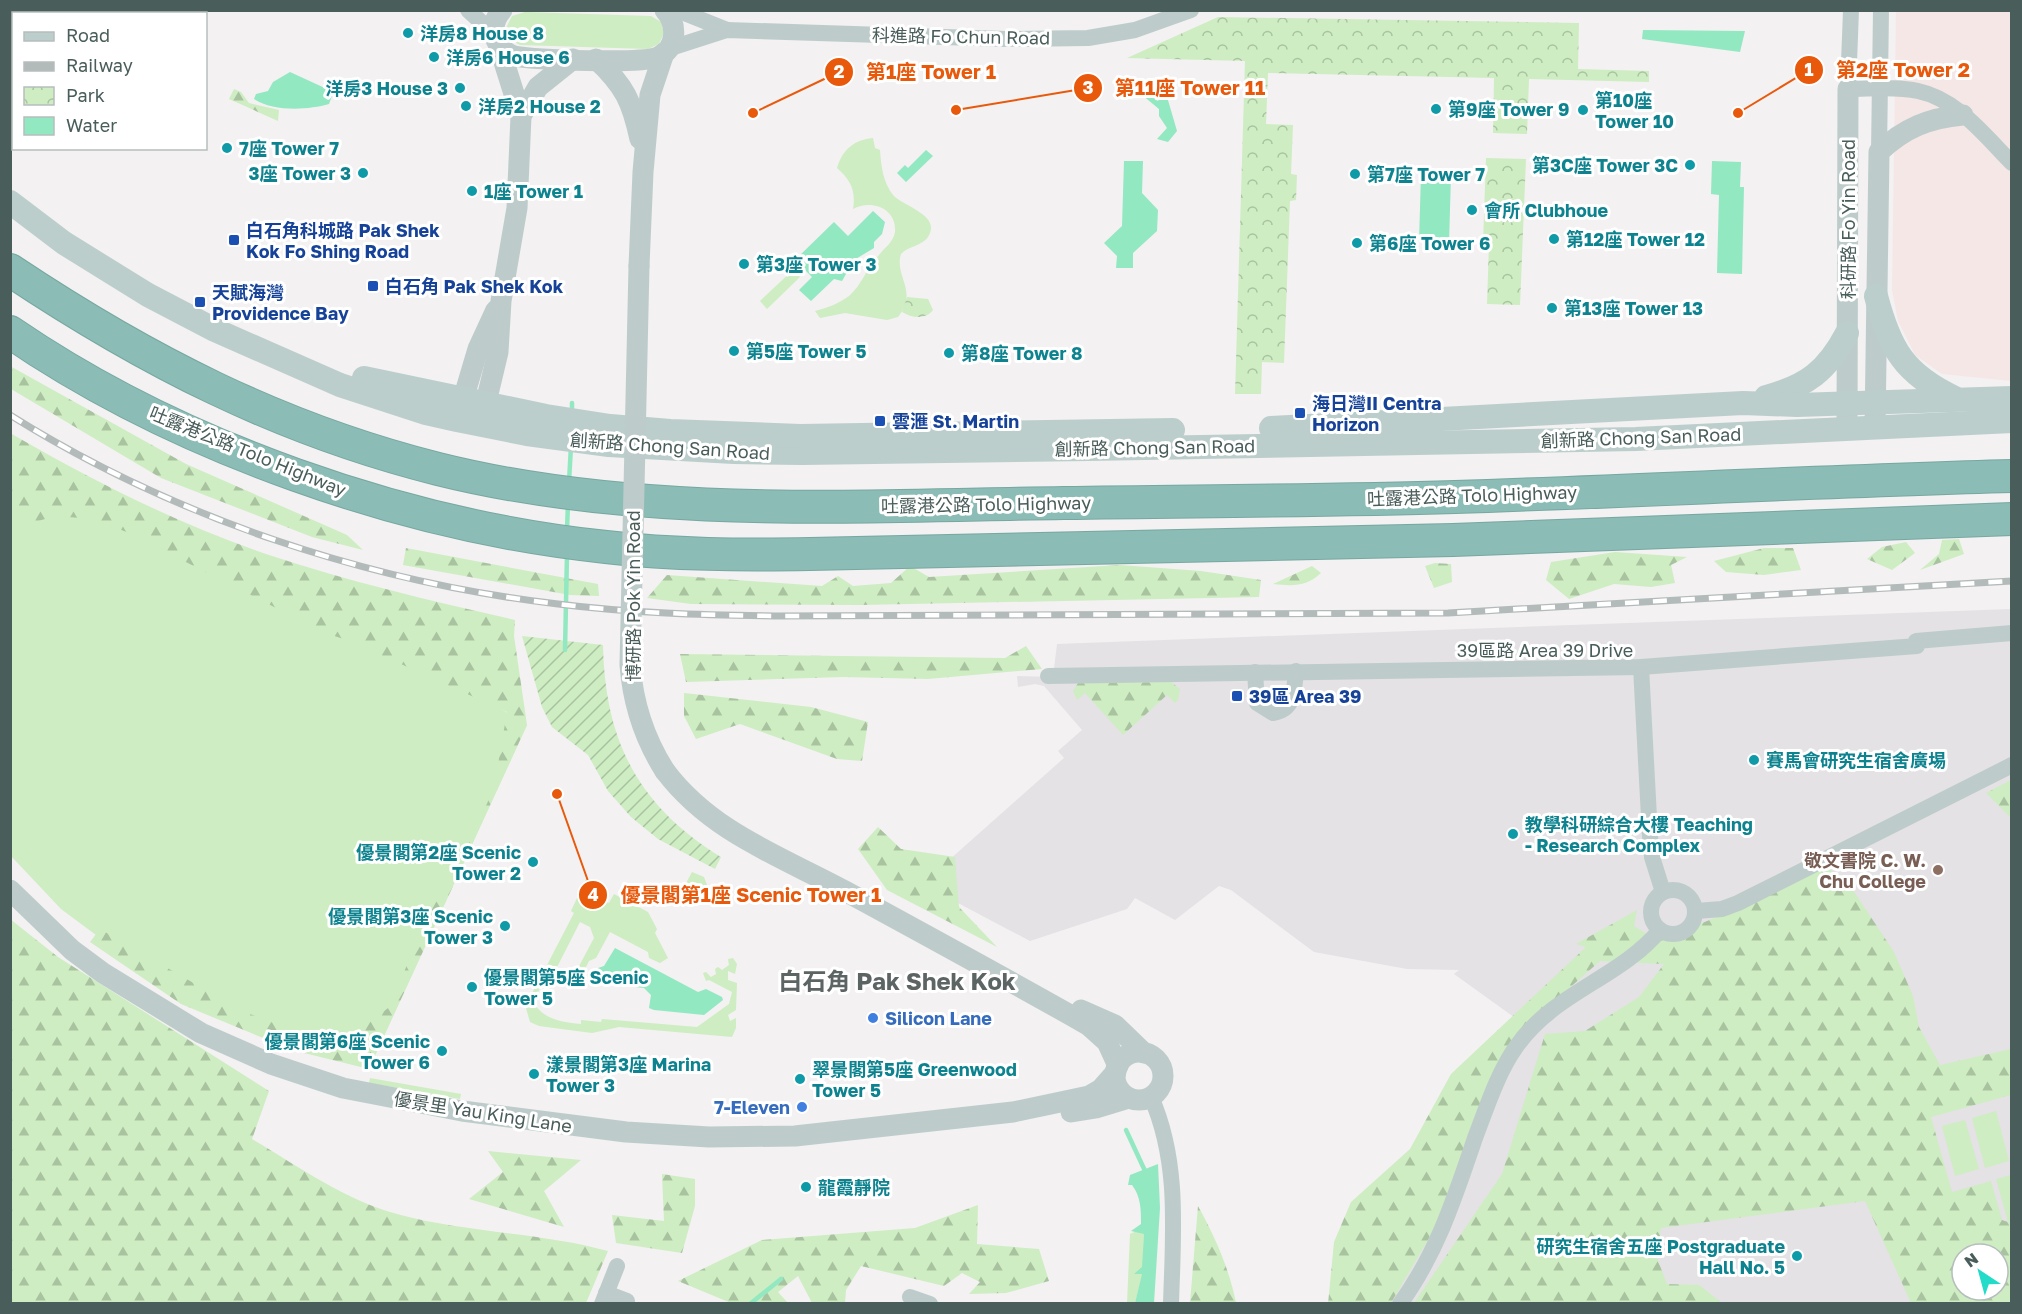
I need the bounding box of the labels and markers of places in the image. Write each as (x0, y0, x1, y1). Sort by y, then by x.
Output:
place label: 洋房8 House 8 (420, 22, 544, 44)
marker: 洋房8 House 8 (401, 26, 415, 40)
place label: 洋房6 House 6 (446, 46, 570, 68)
marker: 洋房6 House 6 (427, 50, 441, 64)
callout: 第2座 Tower 2 (1794, 51, 1982, 89)
callout: 第1座 Tower 1 (824, 53, 1008, 91)
callout: 第11座 Tower 11 (1073, 69, 1278, 107)
place label: 洋房3 House 3 (325, 77, 448, 99)
marker: 洋房3 House 3 (453, 81, 467, 95)
place label: 第10座 Tower 10 (1595, 89, 1674, 132)
place label: 洋房2 House 2 (478, 95, 601, 117)
place label: 第9座 Tower 9 (1448, 98, 1569, 120)
marker: 洋房2 House 2 (459, 99, 473, 113)
marker: 第9座 Tower 9 (1429, 102, 1443, 116)
marker: 第10座 Tower 10 (1576, 103, 1590, 117)
place label: 7座 Tower 7 (239, 137, 339, 159)
marker: 7座 Tower 7 (220, 141, 234, 155)
place label: 第3C座 Tower 3C (1532, 154, 1678, 176)
marker: 第3C座 Tower 3C (1683, 158, 1697, 172)
place label: 3座 Tower 3 (249, 162, 351, 184)
place label: 第7座 Tower 7 (1367, 163, 1485, 185)
marker: 3座 Tower 3 (356, 166, 370, 180)
marker: 第7座 Tower 7 (1348, 167, 1362, 181)
place label: 1座 Tower 1 (484, 180, 583, 202)
marker: 1座 Tower 1 (465, 184, 479, 198)
place label: 會所 Clubhoue (1484, 199, 1608, 221)
marker: 會所 Clubhoue (1465, 203, 1479, 217)
place label: 白石角科城路 Pak Shek Kok Fo Shing Road (246, 219, 440, 262)
place label: 第12座 Tower 12 (1566, 228, 1705, 250)
place label: 第6座 Tower 6 (1369, 232, 1490, 254)
marker: 第12座 Tower 12 (1547, 232, 1561, 246)
marker: 白石角科城路 Pak Shek Kok Fo Shing Road (227, 233, 241, 247)
marker: 第6座 Tower 6 (1350, 236, 1364, 250)
place label: 第3座 Tower 3 (756, 253, 876, 275)
marker: 第3座 Tower 3 (737, 257, 751, 271)
place label: 白石角 Pak Shek Kok (385, 275, 564, 297)
marker: 白石角 Pak Shek Kok (366, 279, 380, 293)
place label: 天賦海灣 Providence Bay (212, 281, 349, 324)
marker: 天賦海灣 Providence Bay (193, 295, 207, 309)
place label: 第13座 Tower 13 (1564, 297, 1703, 319)
marker: 第13座 Tower 13 (1545, 301, 1559, 315)
place label: 第5座 Tower 5 (746, 340, 866, 362)
place label: 第8座 Tower 8 (961, 342, 1083, 364)
marker: 第5座 Tower 5 (727, 344, 741, 358)
marker: 第8座 Tower 8 (942, 346, 956, 360)
place label: 海日灣II Centra Horizon (1312, 392, 1441, 435)
marker: 海日灣II Centra Horizon (1293, 406, 1307, 420)
place label: 雲滙 St. Martin (892, 410, 1019, 432)
marker: 雲滙 St. Martin (873, 414, 887, 428)
place label: 39區 Area 39 (1249, 685, 1361, 707)
marker: 39區 Area 39 (1230, 689, 1244, 703)
place label: 賽馬會研究生宿舍廣埸 (1766, 749, 1946, 771)
marker: 賽馬會研究生宿舍廣埸 (1747, 753, 1761, 767)
place label: 教學科研綜合大樓 Teaching - Research Complex (1525, 813, 1753, 856)
marker: 教學科研綜合大樓 Teaching - Research Complex (1506, 827, 1520, 841)
place label: 優景閣第2座 Scenic Tower 2 (356, 841, 521, 884)
place label: 敬文書院 C. W. Chu College (1804, 849, 1926, 892)
marker: 優景閣第2座 Scenic Tower 2 (526, 855, 540, 869)
marker: 敬文書院 C. W. Chu College (1931, 863, 1945, 877)
callout: 優景閣第1座 Scenic Tower 1 (578, 876, 893, 914)
place label: 優景閣第3座 Scenic Tower 3 (328, 905, 493, 948)
marker: 優景閣第3座 Scenic Tower 3 (498, 919, 512, 933)
place label: 優景閣第5座 Scenic Tower 5 (484, 966, 649, 1009)
marker: 優景閣第5座 Scenic Tower 5 (465, 980, 479, 994)
place label: Silicon Lane (885, 1007, 992, 1029)
marker: Silicon Lane (866, 1011, 880, 1025)
place label: 優景閣第6座 Scenic Tower 6 (265, 1030, 430, 1073)
marker: 優景閣第6座 Scenic Tower 6 (435, 1044, 449, 1058)
place label: 漾景閣第3座 Marina Tower 3 (546, 1053, 711, 1096)
place label: 翠景閣第5座 Greenwood Tower 5 (812, 1058, 1017, 1101)
marker: 漾景閣第3座 Marina Tower 3 (527, 1067, 541, 1081)
marker: 翠景閣第5座 Greenwood Tower 5 (793, 1072, 807, 1086)
place label: 7-Eleven (714, 1096, 790, 1118)
marker: 7-Eleven (795, 1100, 809, 1114)
place label: 龍霞靜院 (818, 1176, 890, 1198)
marker: 龍霞靜院 (799, 1180, 813, 1194)
place label: 研究生宿舍五座 Postgraduate Hall No. 5 (1536, 1235, 1785, 1278)
marker: 研究生宿舍五座 Postgraduate Hall No. 5 (1790, 1249, 1804, 1263)

